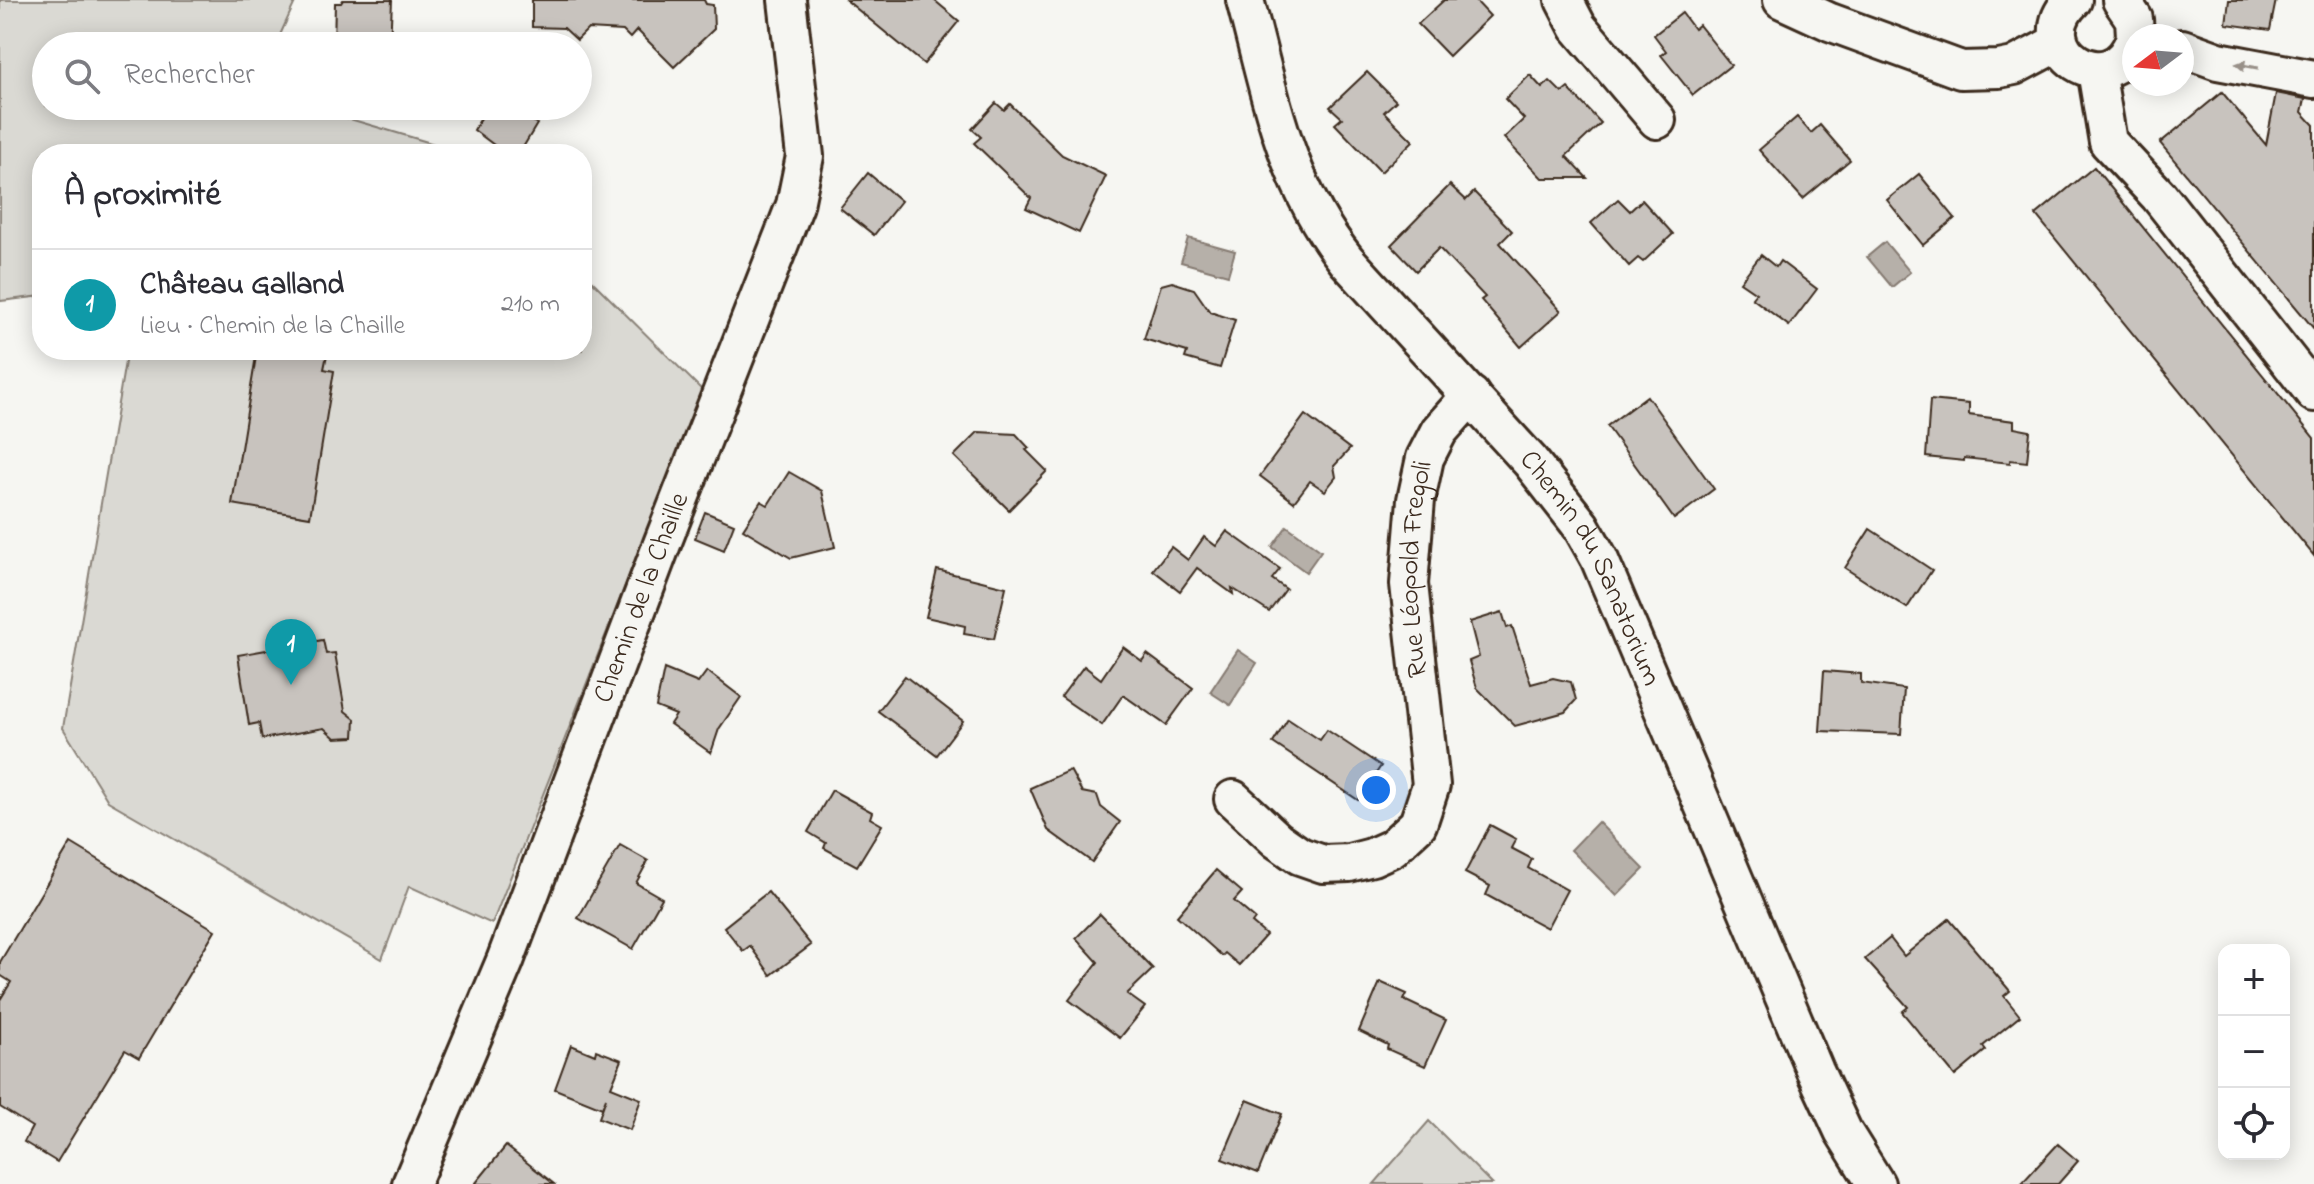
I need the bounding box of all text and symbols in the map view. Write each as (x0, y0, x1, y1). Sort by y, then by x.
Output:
north arrow (2122, 24, 2194, 96)
search box (32, 32, 592, 120)
icon: search (60, 54, 104, 98)
text: Rechercher (124, 54, 255, 98)
one-way arrow (2234, 60, 2259, 72)
text: À proximité (64, 171, 221, 221)
text: Château Galland (140, 264, 344, 308)
text: 1 (86, 286, 94, 324)
text: 210 m (501, 286, 560, 324)
text: Lieu · Chemin de la Chaille (140, 308, 405, 346)
street label: Chemin du Sanatorium (1509, 441, 1671, 693)
street label: Rue Léopold Fregoli (1388, 457, 1444, 680)
street label: Chemin de la Chaille (583, 486, 701, 709)
pin: 1 (265, 619, 317, 685)
your location (1356, 770, 1396, 810)
map controls (2218, 944, 2290, 1160)
button: + (2218, 944, 2290, 1016)
button: − (2218, 1016, 2290, 1088)
button: locate (2218, 1088, 2290, 1160)

